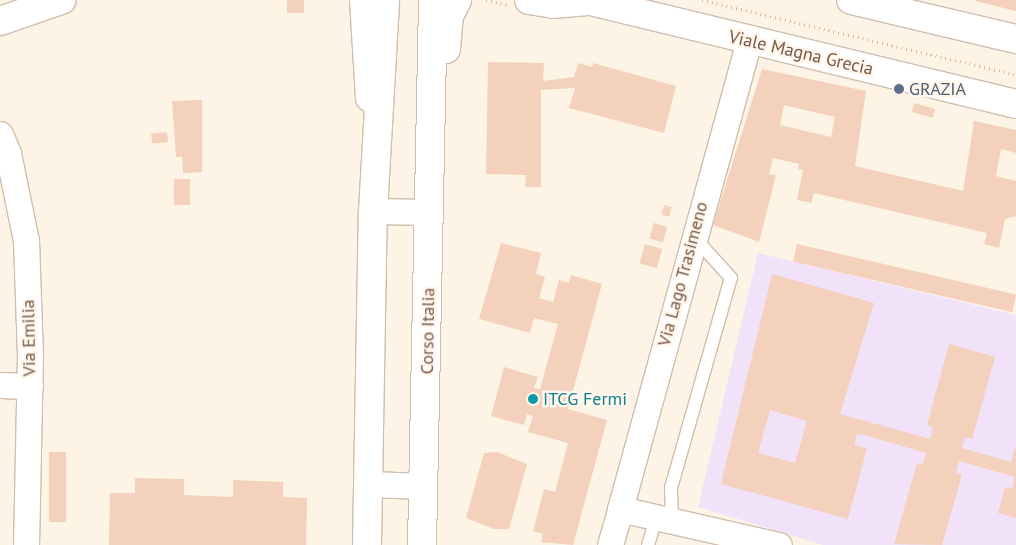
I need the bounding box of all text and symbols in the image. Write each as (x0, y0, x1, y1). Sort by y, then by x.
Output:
street label: Viale Magna Grecia (727, 26, 875, 80)
place label: GRAZIA (909, 78, 966, 100)
marker: GRAZIA (893, 83, 905, 95)
street label: Via Lago Trasimeno (653, 199, 713, 349)
street label: Corso Italia (416, 287, 440, 375)
street label: Via Emilia (18, 299, 40, 377)
place label: ITCG Fermi (543, 388, 627, 410)
marker: ITCG Fermi (527, 393, 539, 405)

